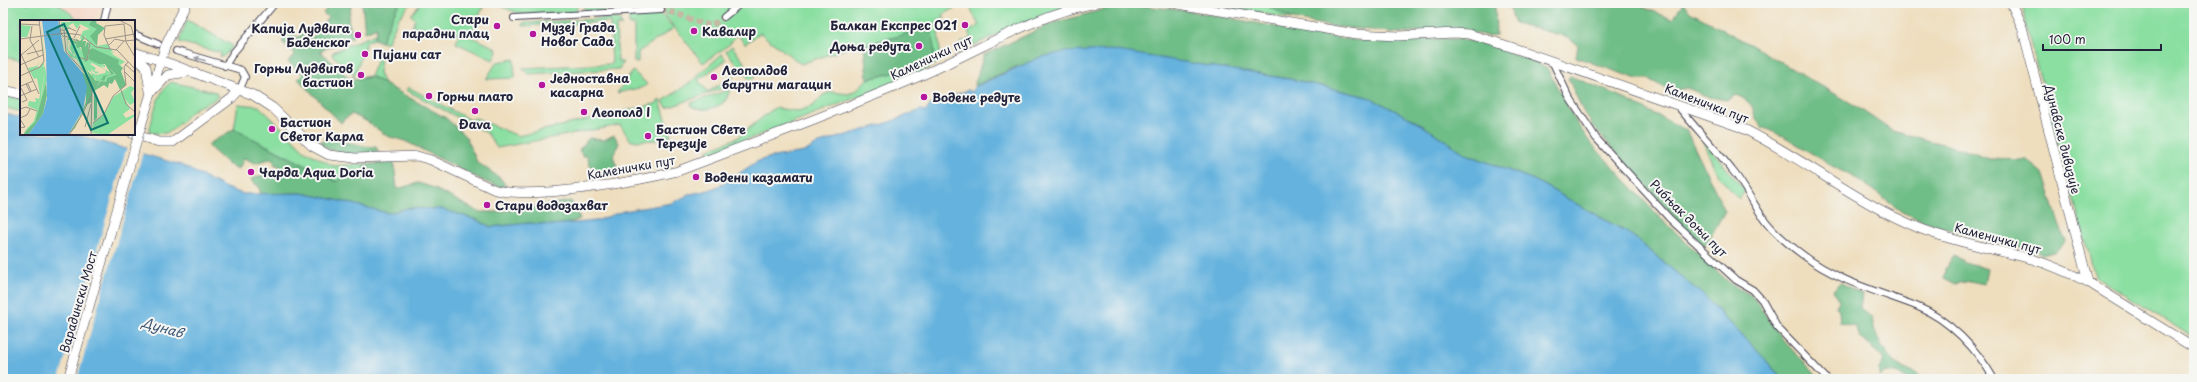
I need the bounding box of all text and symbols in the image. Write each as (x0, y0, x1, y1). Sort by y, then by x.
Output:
place label: Стари парадни плац (402, 10, 490, 42)
place label: Балкан Експрес 021 (830, 16, 957, 34)
place label: Музеј Града Новог Сада (541, 18, 616, 50)
place label: Капија Лудвига Баденског (251, 19, 351, 51)
inset map (20, 20, 135, 135)
marker: Балкан Експрес 021 (960, 20, 970, 30)
marker: Стари парадни плац (492, 21, 502, 31)
place label: Кавалир (702, 22, 757, 40)
marker: Кавалир (689, 26, 699, 36)
scale bar (2043, 26, 2161, 52)
marker: Музеј Града Новог Сада (528, 29, 538, 39)
marker: Капија Лудвига Баденског (353, 30, 363, 40)
street label: Каменички пут (887, 30, 975, 84)
text: 100 m (2049, 30, 2086, 48)
place label: Доња редута (829, 37, 912, 55)
marker: Доња редута (914, 41, 924, 51)
place label: Пијани сат (373, 45, 442, 63)
marker: Пијани сат (360, 49, 370, 59)
one-way arrow (194, 56, 206, 62)
place label: Горњи Лудвигов бастион (254, 59, 353, 91)
place label: Леополдов барутни магацин (722, 61, 832, 93)
place label: Једноставна касарна (550, 69, 629, 101)
marker: Горњи Лудвигов бастион (356, 70, 366, 80)
marker: Леополдов барутни магацин (709, 72, 719, 82)
street label: Каменички пут (1662, 79, 1752, 127)
marker: Једноставна касарна (537, 80, 547, 90)
street label: Дунавске дивизије (2040, 81, 2085, 196)
place label: Горњи плато (437, 87, 513, 105)
place label: Водене редуте (932, 88, 1021, 106)
marker: Горњи плато (424, 91, 434, 101)
marker: Водене редуте (919, 92, 929, 102)
place label: Леополд I (592, 103, 650, 121)
marker: Đava (470, 106, 480, 116)
marker: Леополд I (579, 107, 589, 117)
place label: Бастион Светог Карла (280, 113, 364, 145)
place label: Đava (459, 115, 492, 133)
place label: Бастион Свете Терезије (656, 120, 746, 152)
marker: Бастион Светог Карла (267, 124, 277, 134)
marker: Бастион Свете Терезије (643, 131, 653, 141)
street label: Каменички пут (586, 150, 677, 184)
place label: Чарда Aqua Doria (259, 163, 374, 181)
marker: Чарда Aqua Doria (246, 167, 256, 177)
place label: Водени казамати (704, 168, 813, 186)
marker: Водени казамати (691, 172, 701, 182)
street label: Рибњак доњи пут (1646, 175, 1732, 261)
place label: Стари водозахват (495, 196, 608, 214)
marker: Стари водозахват (482, 200, 492, 210)
street label: Каменички пут (1953, 218, 2043, 258)
street label: Варадински Мост (55, 249, 101, 355)
water label: Дунав (139, 312, 188, 343)

